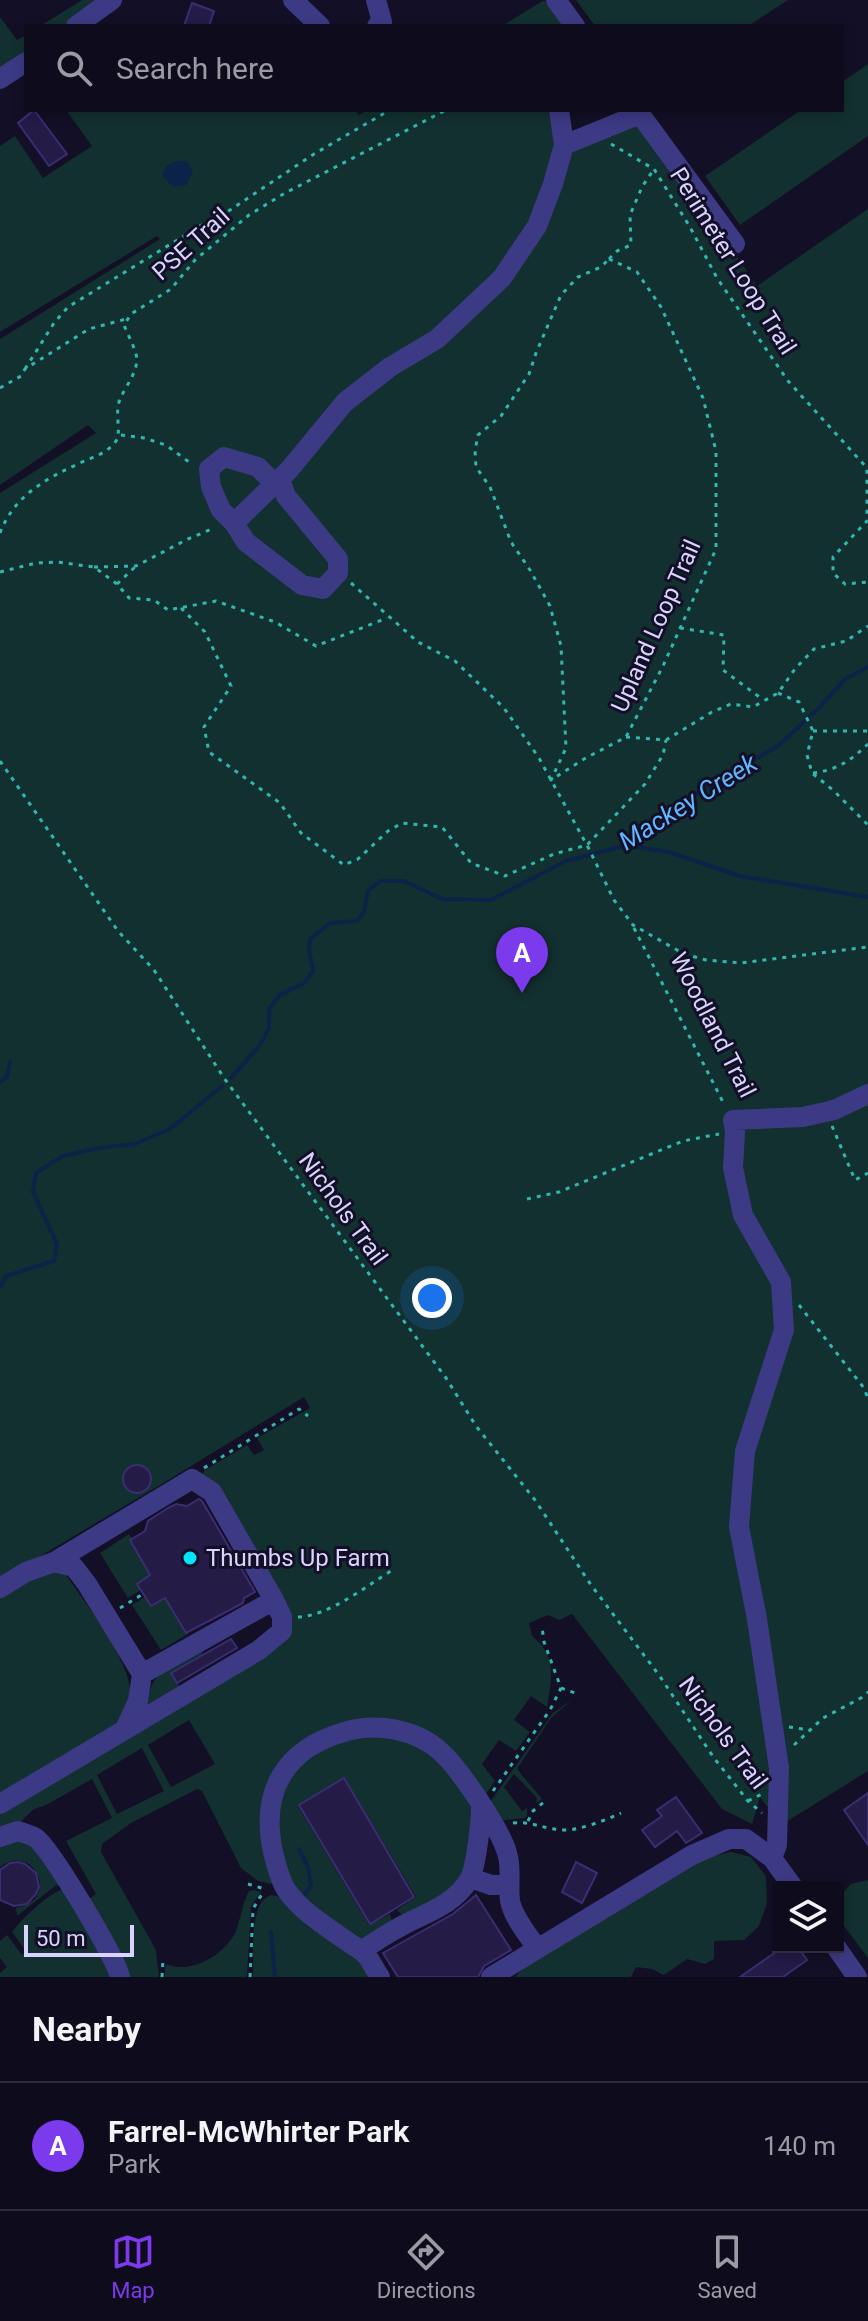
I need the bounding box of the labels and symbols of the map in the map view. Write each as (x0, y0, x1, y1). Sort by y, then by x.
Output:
street label: Perimeter Loop Trail (664, 162, 802, 360)
street label: PSE Trail (147, 202, 235, 286)
street label: Upland Loop Trail (605, 535, 707, 717)
water label: Mackey Creek (613, 747, 764, 856)
pin: A (496, 927, 548, 993)
street label: Woodland Trail (664, 948, 762, 1102)
street label: Nichols Trail (293, 1147, 393, 1271)
your location (412, 1278, 452, 1318)
place label: Thumbs Up Farm (206, 1544, 390, 1572)
marker: Thumbs Up Farm (181, 1549, 199, 1567)
street label: Nichols Trail (673, 1671, 773, 1795)
scale bar (24, 1921, 134, 1957)

